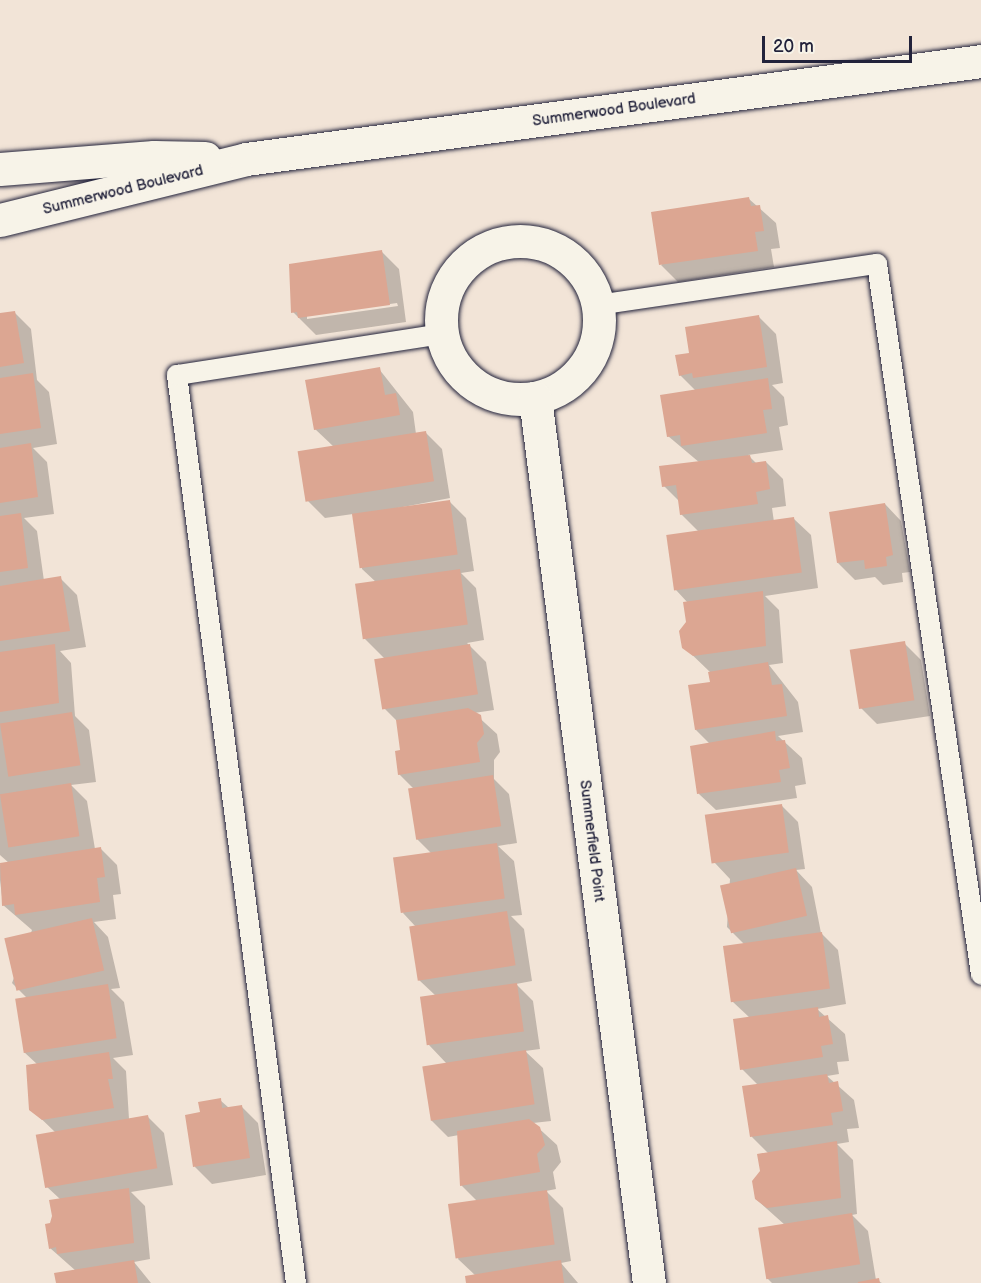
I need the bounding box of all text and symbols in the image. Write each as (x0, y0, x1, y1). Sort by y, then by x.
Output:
scale bar (765, 24, 915, 62)
text: 20 m (773, 36, 814, 57)
street label: Summerwood Boulevard (531, 90, 697, 130)
street label: Summerwood Boulevard (41, 161, 205, 219)
street label: Summerfield Point (576, 779, 608, 903)

